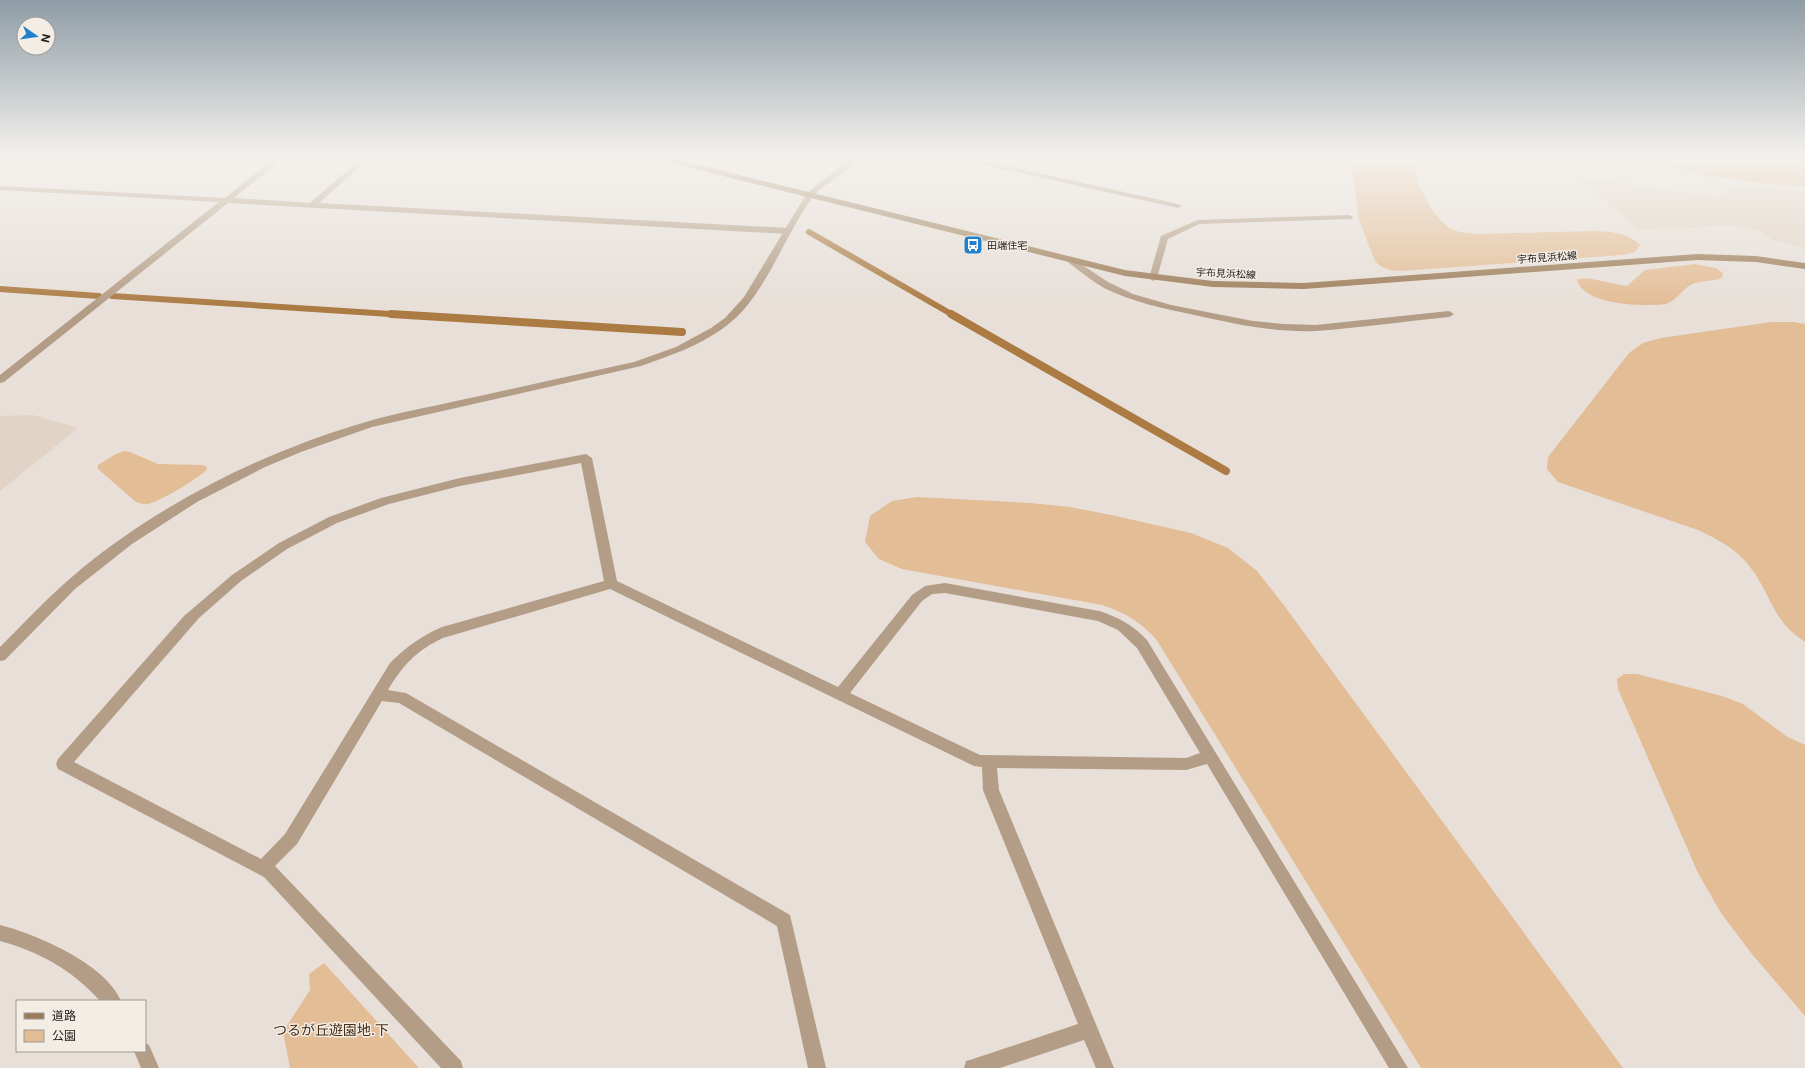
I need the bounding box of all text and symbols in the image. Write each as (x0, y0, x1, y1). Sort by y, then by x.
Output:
north arrow (16, 16, 56, 56)
text: N (38, 33, 54, 44)
bus stop icon: 田端住宅 (962, 234, 984, 256)
place label: 田端住宅 (987, 239, 1027, 251)
street label: 宇布見浜松線 (1517, 249, 1577, 265)
street label: 宇布見浜松線 (1196, 265, 1256, 281)
legend (16, 1000, 146, 1052)
text: 道路 (52, 1008, 76, 1023)
park label: つるが丘遊園地.下 (273, 1021, 389, 1038)
text: 公園 (52, 1028, 76, 1043)

